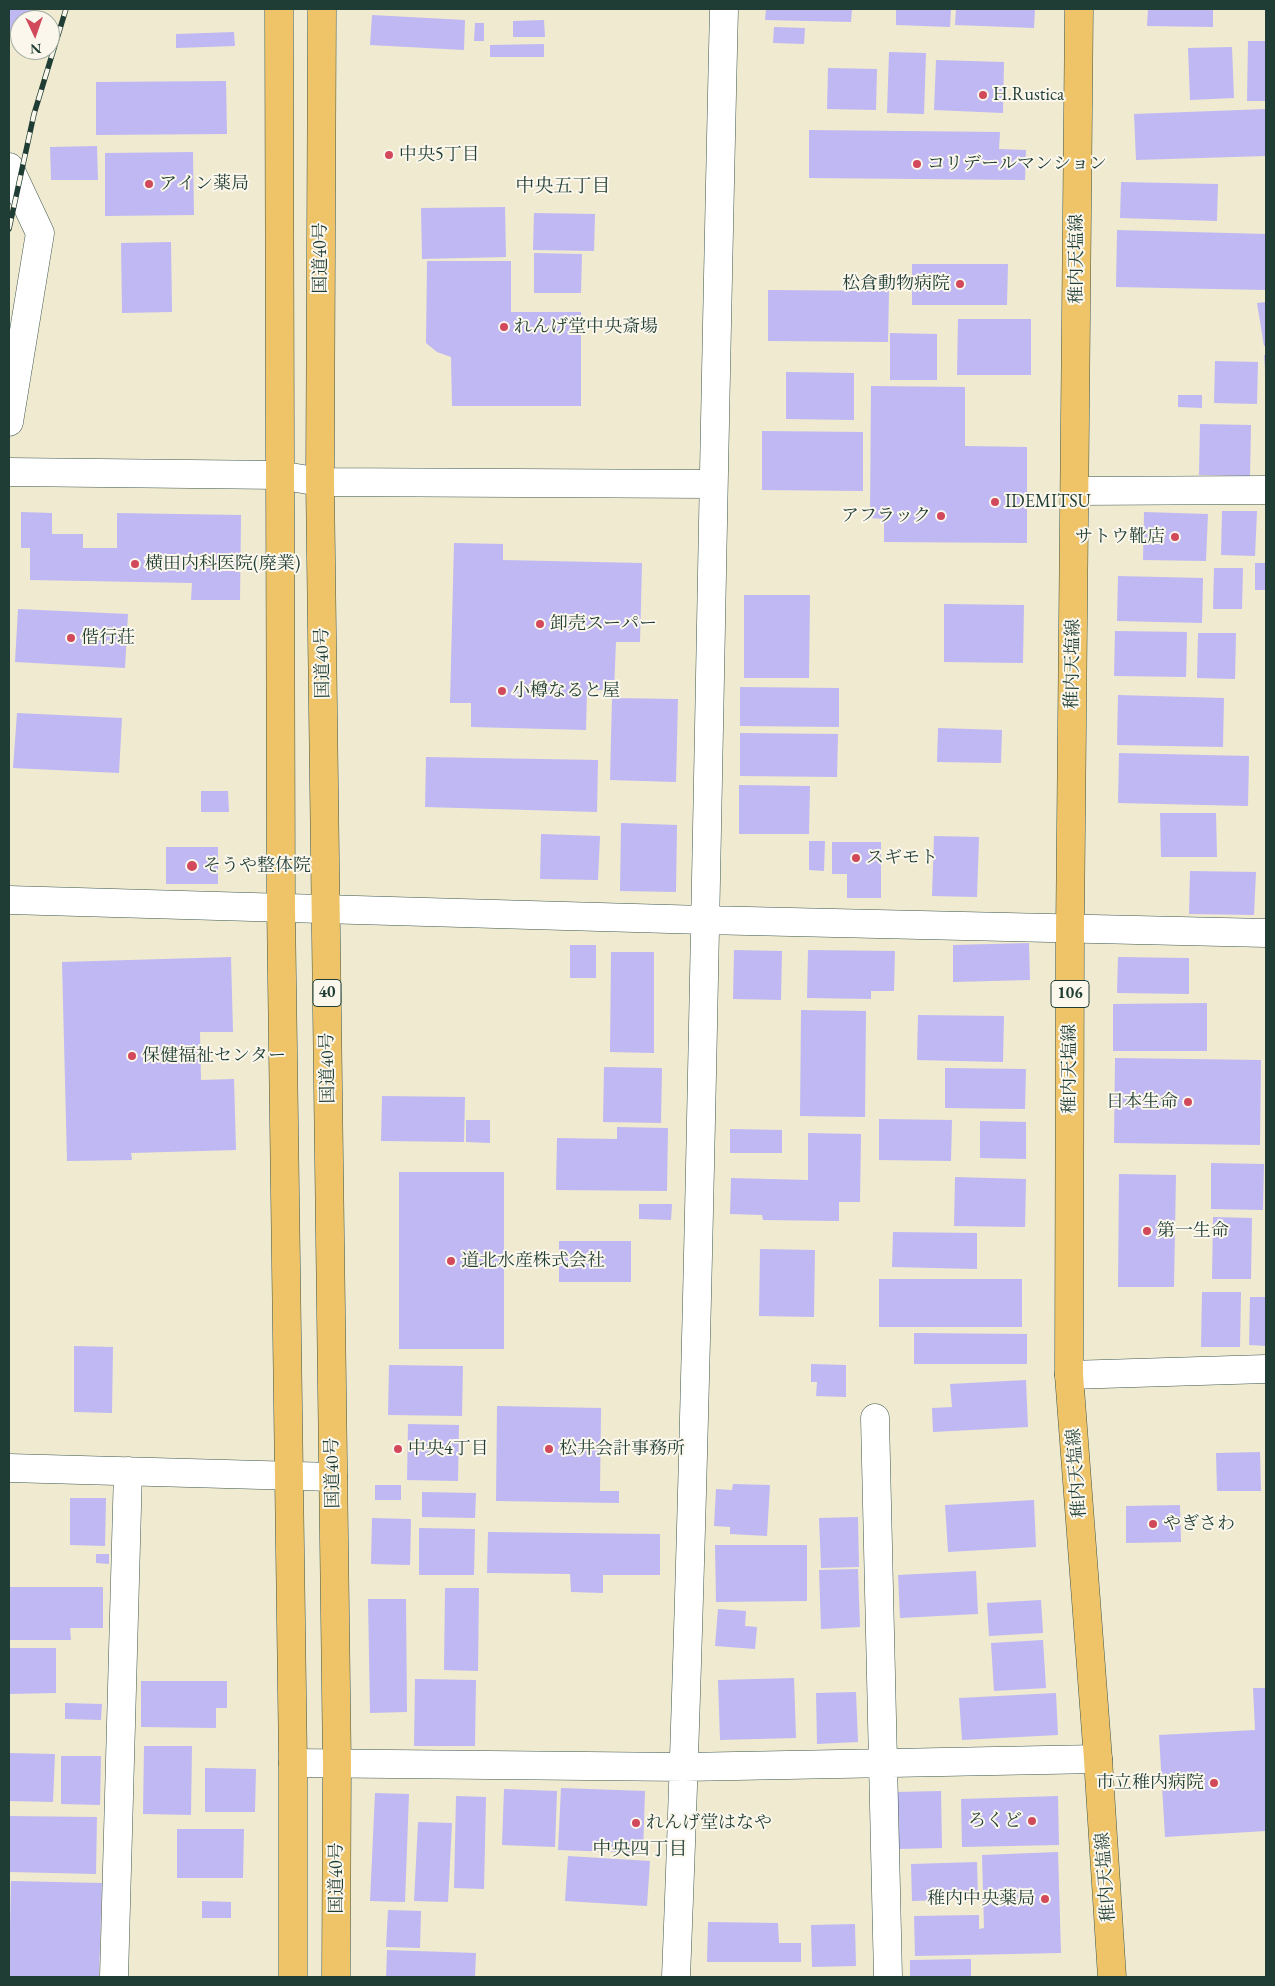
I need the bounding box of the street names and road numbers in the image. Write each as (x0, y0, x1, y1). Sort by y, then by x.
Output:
street label: 稚内天塩線 (1066, 214, 1088, 304)
street label: 国道40号 (310, 222, 332, 294)
street label: 稚内天塩線 (1061, 619, 1085, 709)
street label: 国道40号 (312, 627, 334, 699)
road number: 40 (313, 980, 341, 1006)
road number: 106 (1051, 981, 1089, 1008)
street label: 稚内天塩線 (1059, 1024, 1081, 1114)
street label: 国道40号 (317, 1032, 339, 1104)
street label: 稚内天塩線 (1063, 1427, 1091, 1519)
street label: 国道40号 (322, 1437, 344, 1509)
street label: 稚内天塩線 (1092, 1831, 1120, 1923)
street label: 国道40号 (326, 1842, 348, 1914)

